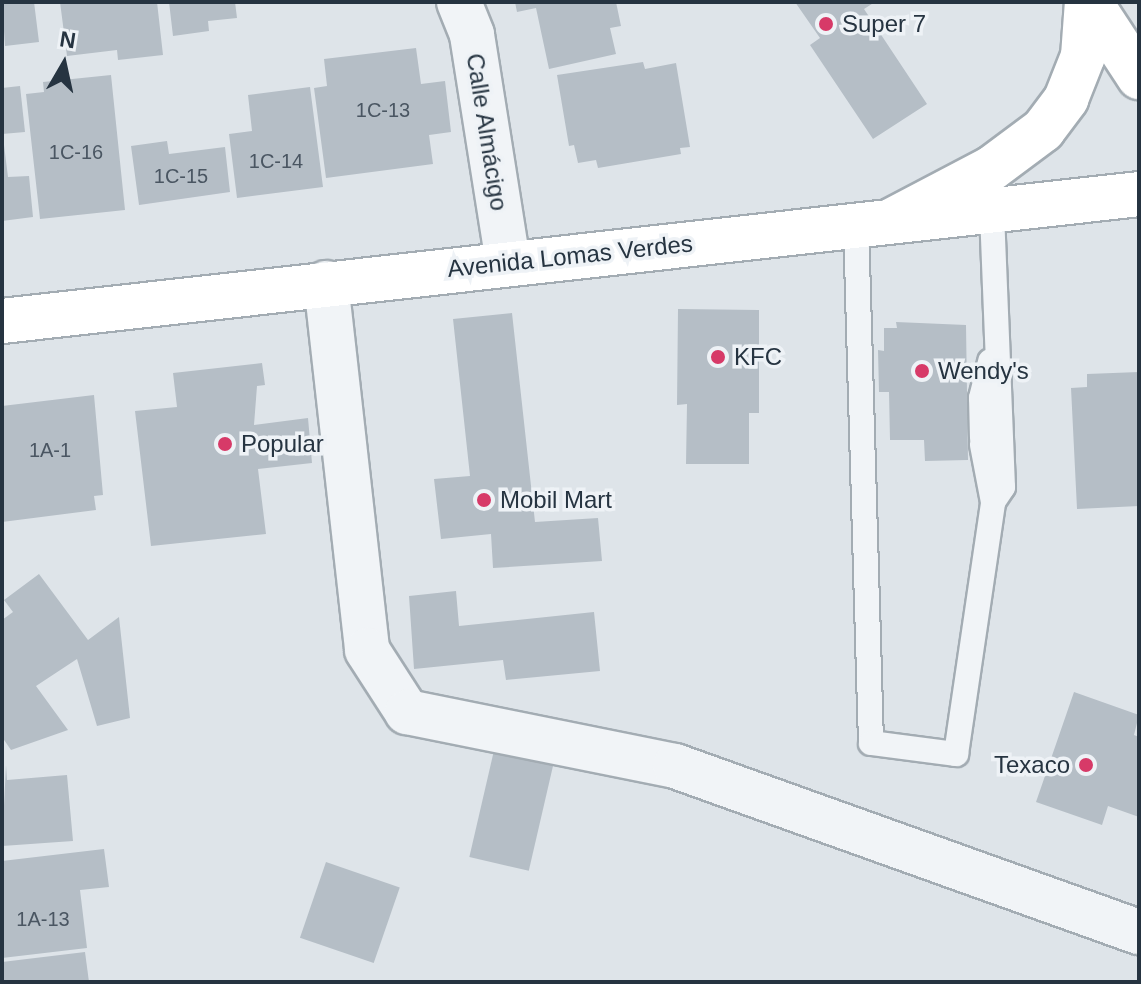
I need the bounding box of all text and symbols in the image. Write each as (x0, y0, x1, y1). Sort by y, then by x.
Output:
place label: Super 7 (842, 10, 926, 38)
marker: Super 7 (817, 15, 835, 33)
north arrow (24, 24, 104, 104)
text: N (58, 26, 78, 53)
street label: Calle Almácigo (460, 51, 514, 213)
house number: 1C-13 (356, 98, 410, 122)
house number: 1C-16 (49, 140, 103, 164)
house number: 1C-14 (249, 149, 303, 173)
house number: 1C-15 (154, 164, 208, 188)
street label: Avenida Lomas Verdes (446, 229, 694, 283)
place label: KFC (734, 343, 782, 371)
marker: KFC (709, 348, 727, 366)
place label: Wendy's (938, 357, 1029, 385)
marker: Wendy's (913, 362, 931, 380)
place label: Popular (241, 430, 324, 458)
marker: Popular (216, 435, 234, 453)
house number: 1A-1 (29, 438, 71, 462)
place label: Mobil Mart (500, 486, 612, 514)
marker: Mobil Mart (475, 491, 493, 509)
place label: Texaco (994, 751, 1070, 779)
marker: Texaco (1077, 756, 1095, 774)
house number: 1A-13 (16, 907, 70, 931)

